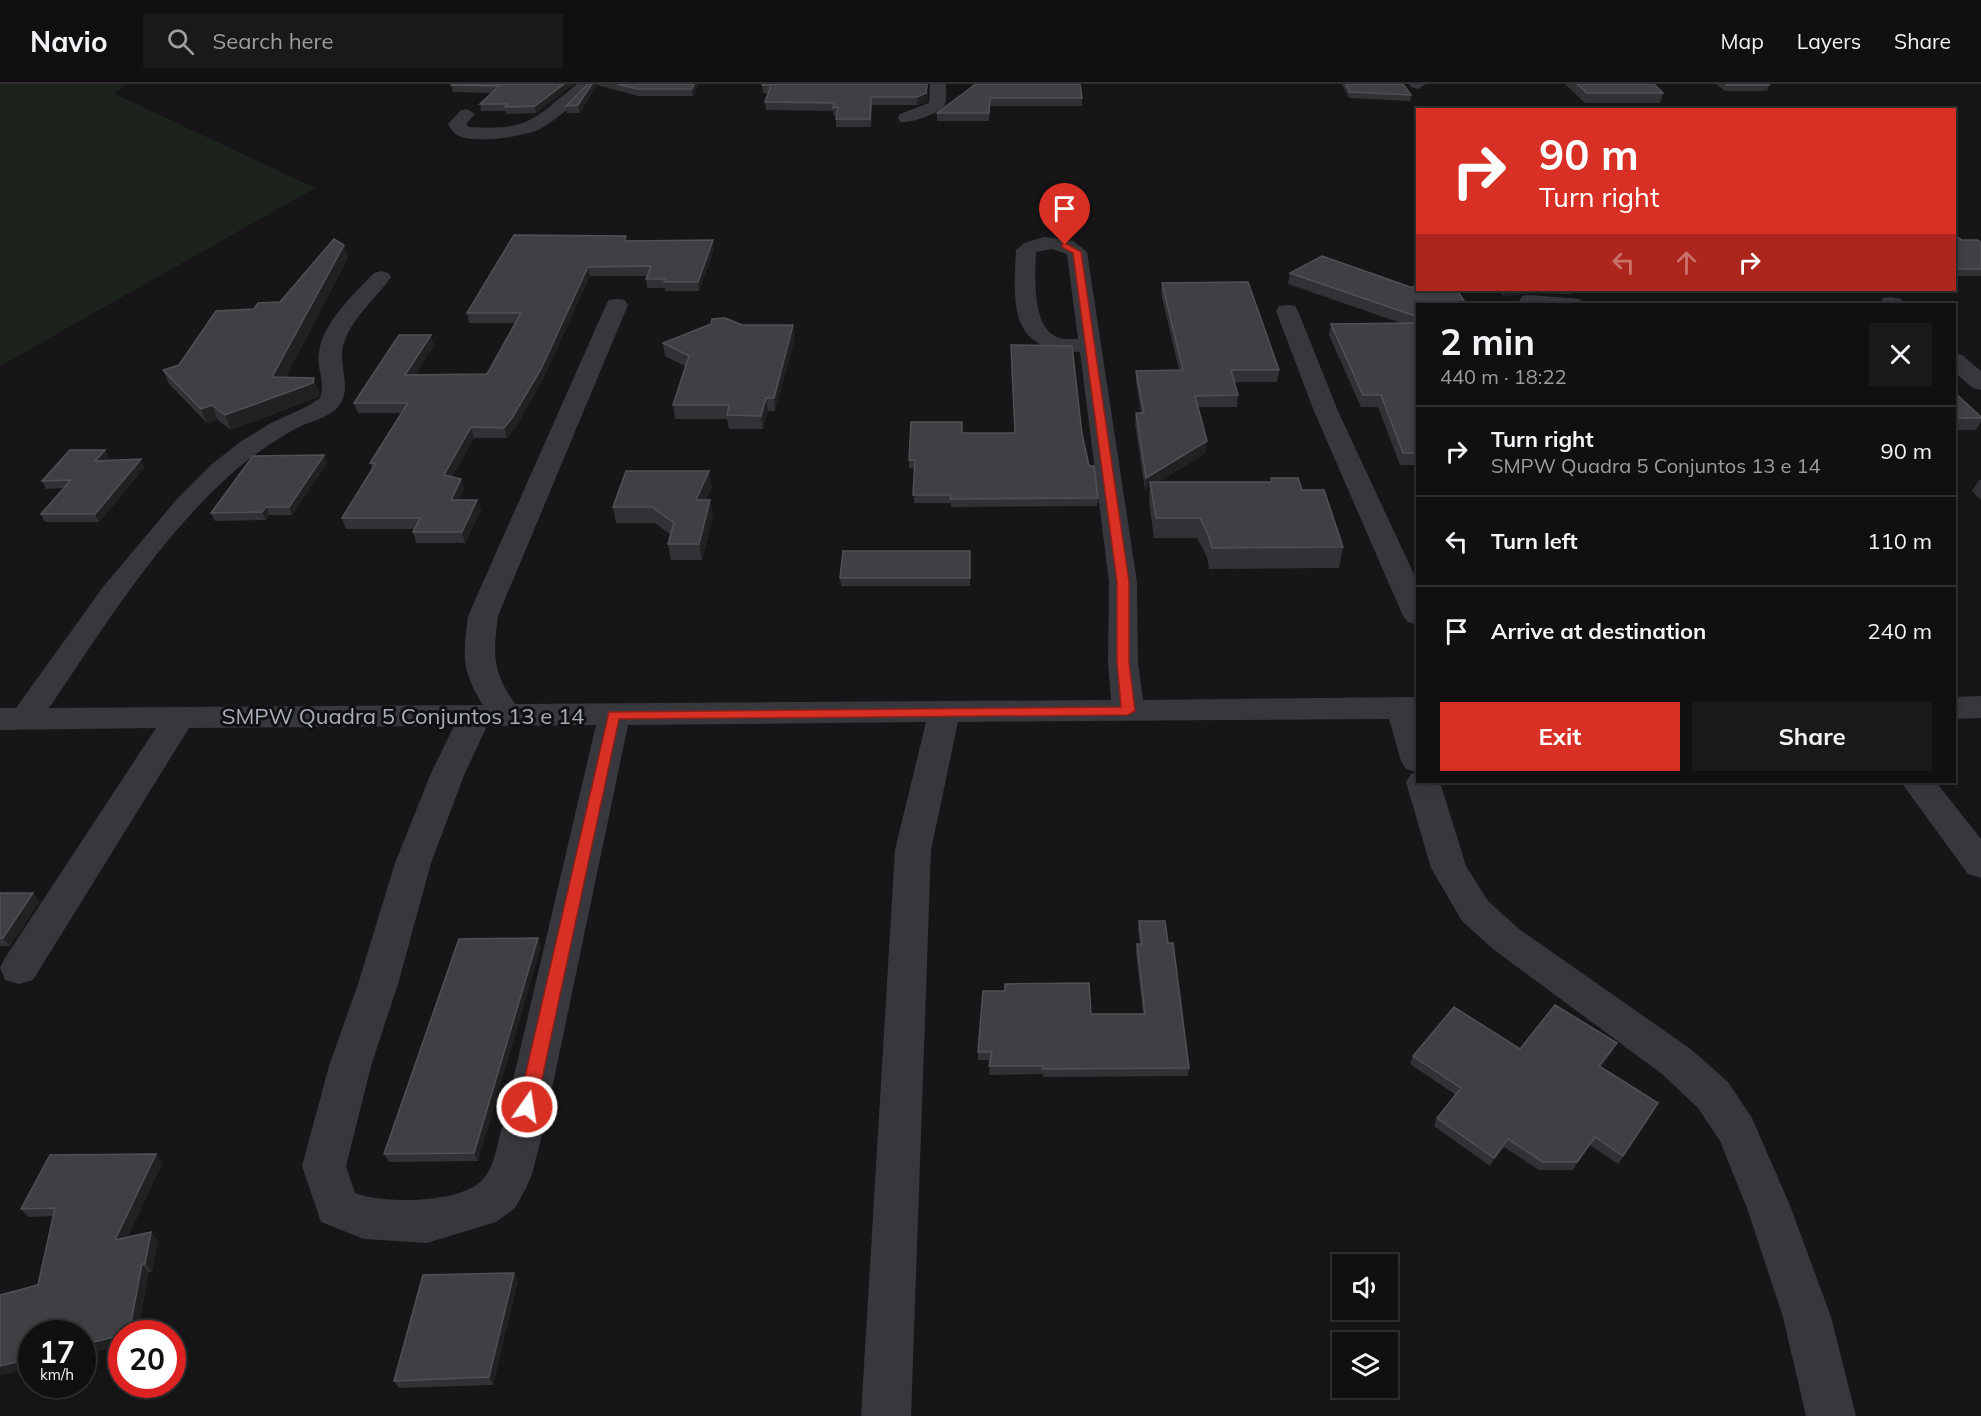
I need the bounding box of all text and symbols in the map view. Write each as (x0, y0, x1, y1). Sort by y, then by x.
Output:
search box (143, 14, 563, 68)
text: Navio (30, 24, 107, 59)
icon: search (164, 25, 197, 58)
text: Search here (212, 27, 333, 55)
text: Map (1721, 28, 1764, 54)
text: Layers (1797, 28, 1861, 54)
text: Share (1894, 28, 1951, 54)
text: 90 m (1539, 128, 1639, 181)
icon: right (1440, 132, 1518, 210)
text: Turn right (1539, 180, 1659, 214)
pin (1039, 183, 1090, 245)
icon: arrive (1048, 192, 1081, 225)
icon: left (1607, 246, 1640, 279)
icon: ahead (1670, 246, 1703, 279)
icon: right (1733, 246, 1766, 279)
text: 2 min (1440, 319, 1535, 364)
button: close (1869, 323, 1932, 386)
text: 440 m · 18:22 (1440, 364, 1566, 389)
text: Turn right (1491, 425, 1594, 453)
icon: right (1440, 435, 1473, 468)
text: 90 m (1881, 437, 1932, 465)
text: SMPW Quadra 5 Conjuntos 13 e 14 (1491, 453, 1821, 478)
icon: left (1440, 525, 1473, 558)
text: Turn left (1491, 527, 1578, 555)
text: 110 m (1867, 527, 1932, 555)
icon: arrive (1440, 615, 1473, 648)
text: Arrive at destination (1491, 617, 1706, 645)
text: 240 m (1867, 617, 1932, 645)
street label: SMPW Quadra 5 Conjuntos 13 e 14 (222, 702, 584, 730)
button: Exit (1440, 702, 1680, 771)
button: Share (1692, 702, 1932, 771)
position arrow (495, 1075, 559, 1139)
map controls (1332, 1254, 1398, 1398)
button: sound (1332, 1254, 1398, 1320)
speed limit sign: 20 (108, 1320, 186, 1398)
button: layers (1332, 1332, 1398, 1398)
text: 17 (39, 1333, 75, 1371)
text: km/h (40, 1365, 74, 1384)

